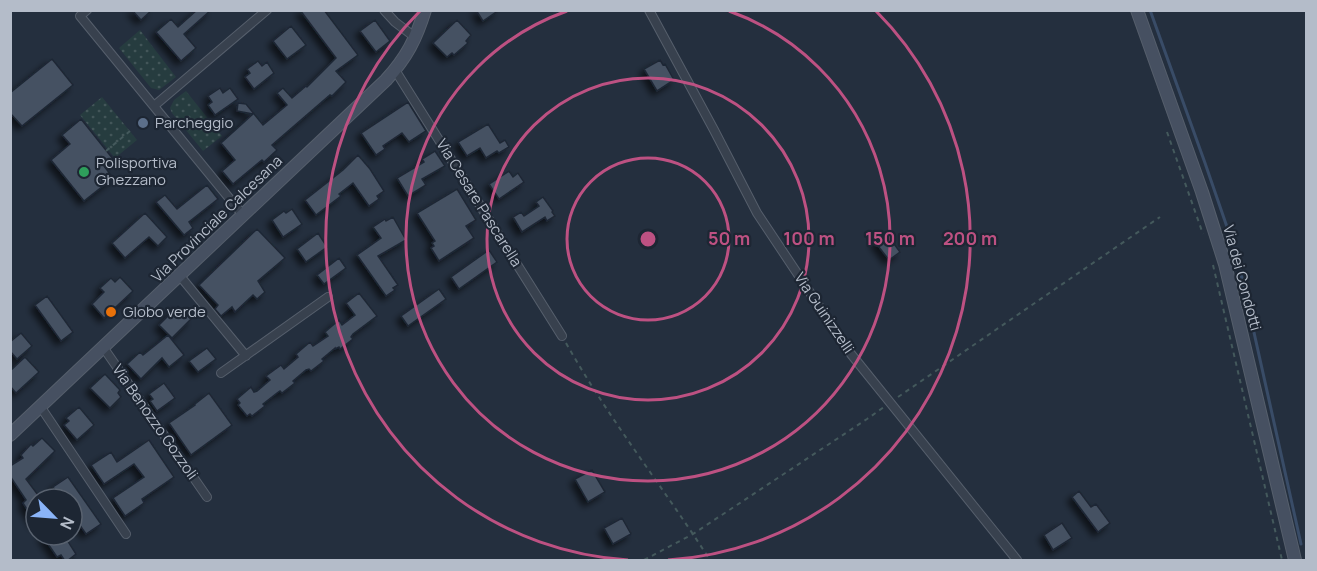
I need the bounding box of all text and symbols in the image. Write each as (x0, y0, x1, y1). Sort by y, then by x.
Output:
place label: Parcheggio (155, 112, 234, 133)
marker: Parcheggio (136, 116, 150, 130)
street label: Via Cesare Pascarella (432, 135, 527, 271)
street label: Via Provinciale Calcesana (147, 150, 287, 287)
place label: Polisportiva Ghezzano (96, 152, 177, 190)
marker: Polisportiva Ghezzano (77, 165, 91, 179)
street label: Via dei Condotti (1218, 223, 1267, 333)
text: 50 m (708, 226, 750, 250)
text: 100 m (783, 226, 835, 250)
text: 150 m (865, 226, 915, 250)
text: 200 m (943, 226, 997, 250)
centre of rings (638, 229, 658, 249)
street label: Via Guinizzelli (790, 268, 859, 357)
place label: Globo verde (123, 301, 206, 322)
marker: Globo verde (104, 305, 118, 319)
street label: Via Benozzo Gozzoli (108, 360, 203, 484)
north arrow (24, 487, 84, 547)
text: N (55, 513, 80, 533)

